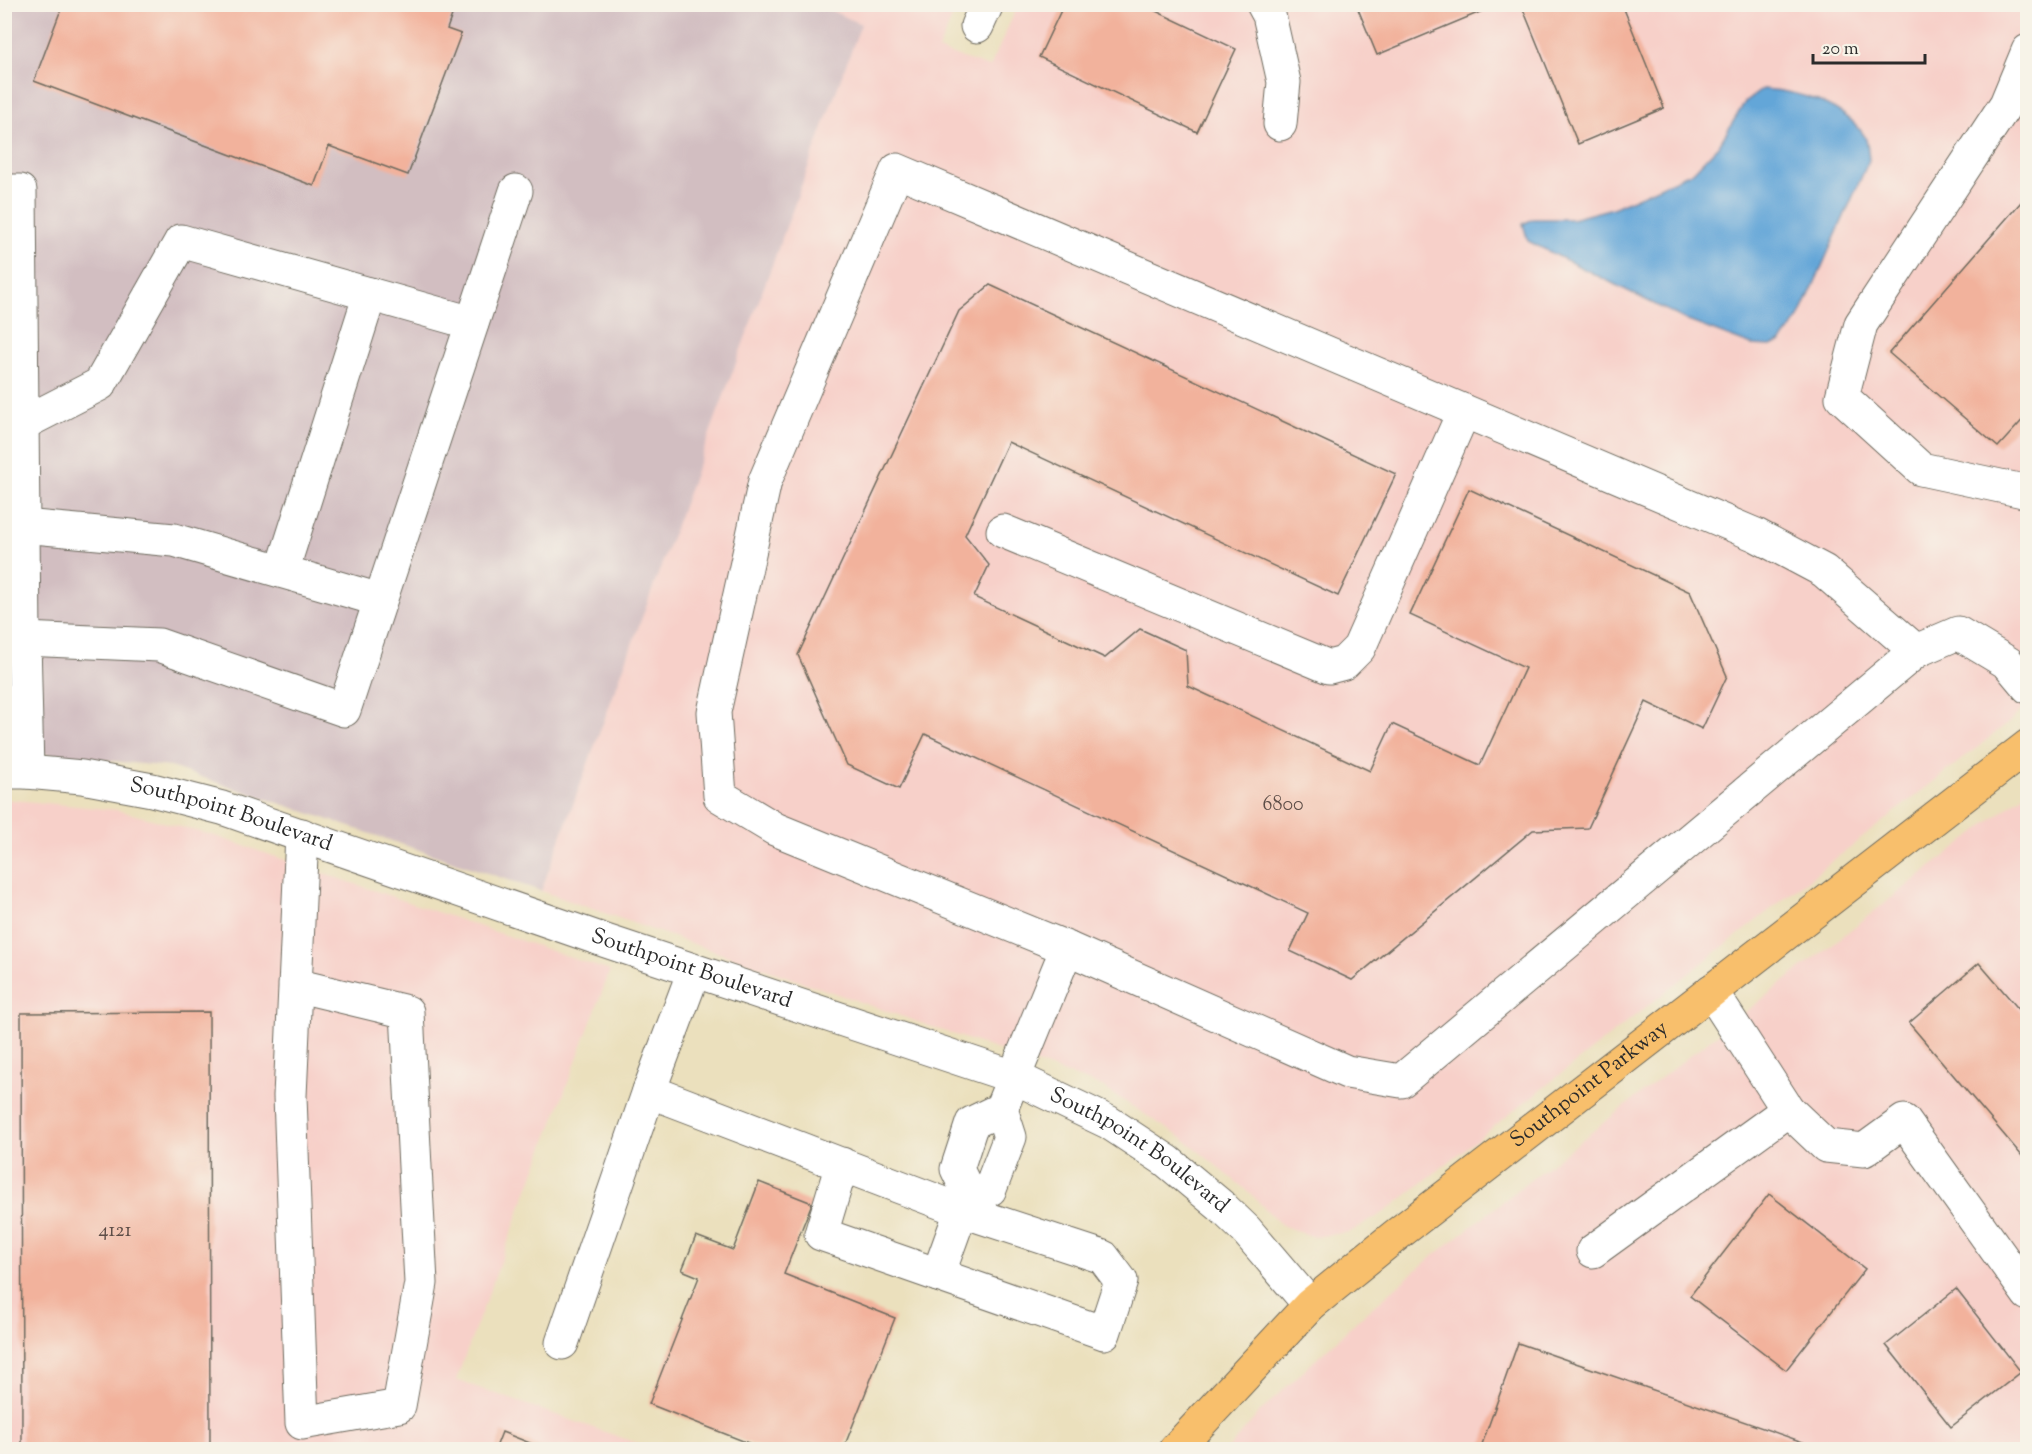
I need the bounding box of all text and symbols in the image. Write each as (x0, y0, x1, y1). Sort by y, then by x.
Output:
scale bar (1813, 27, 1926, 65)
text: 20 m (1822, 37, 1859, 63)
street label: Southpoint Boulevard (127, 770, 336, 861)
house number: 6800 (1262, 791, 1304, 820)
street label: Southpoint Boulevard (586, 921, 796, 1018)
street label: Southpoint Parkway (1504, 1014, 1676, 1157)
street label: Southpoint Boulevard (1044, 1080, 1236, 1222)
house number: 4121 (98, 1217, 132, 1246)

